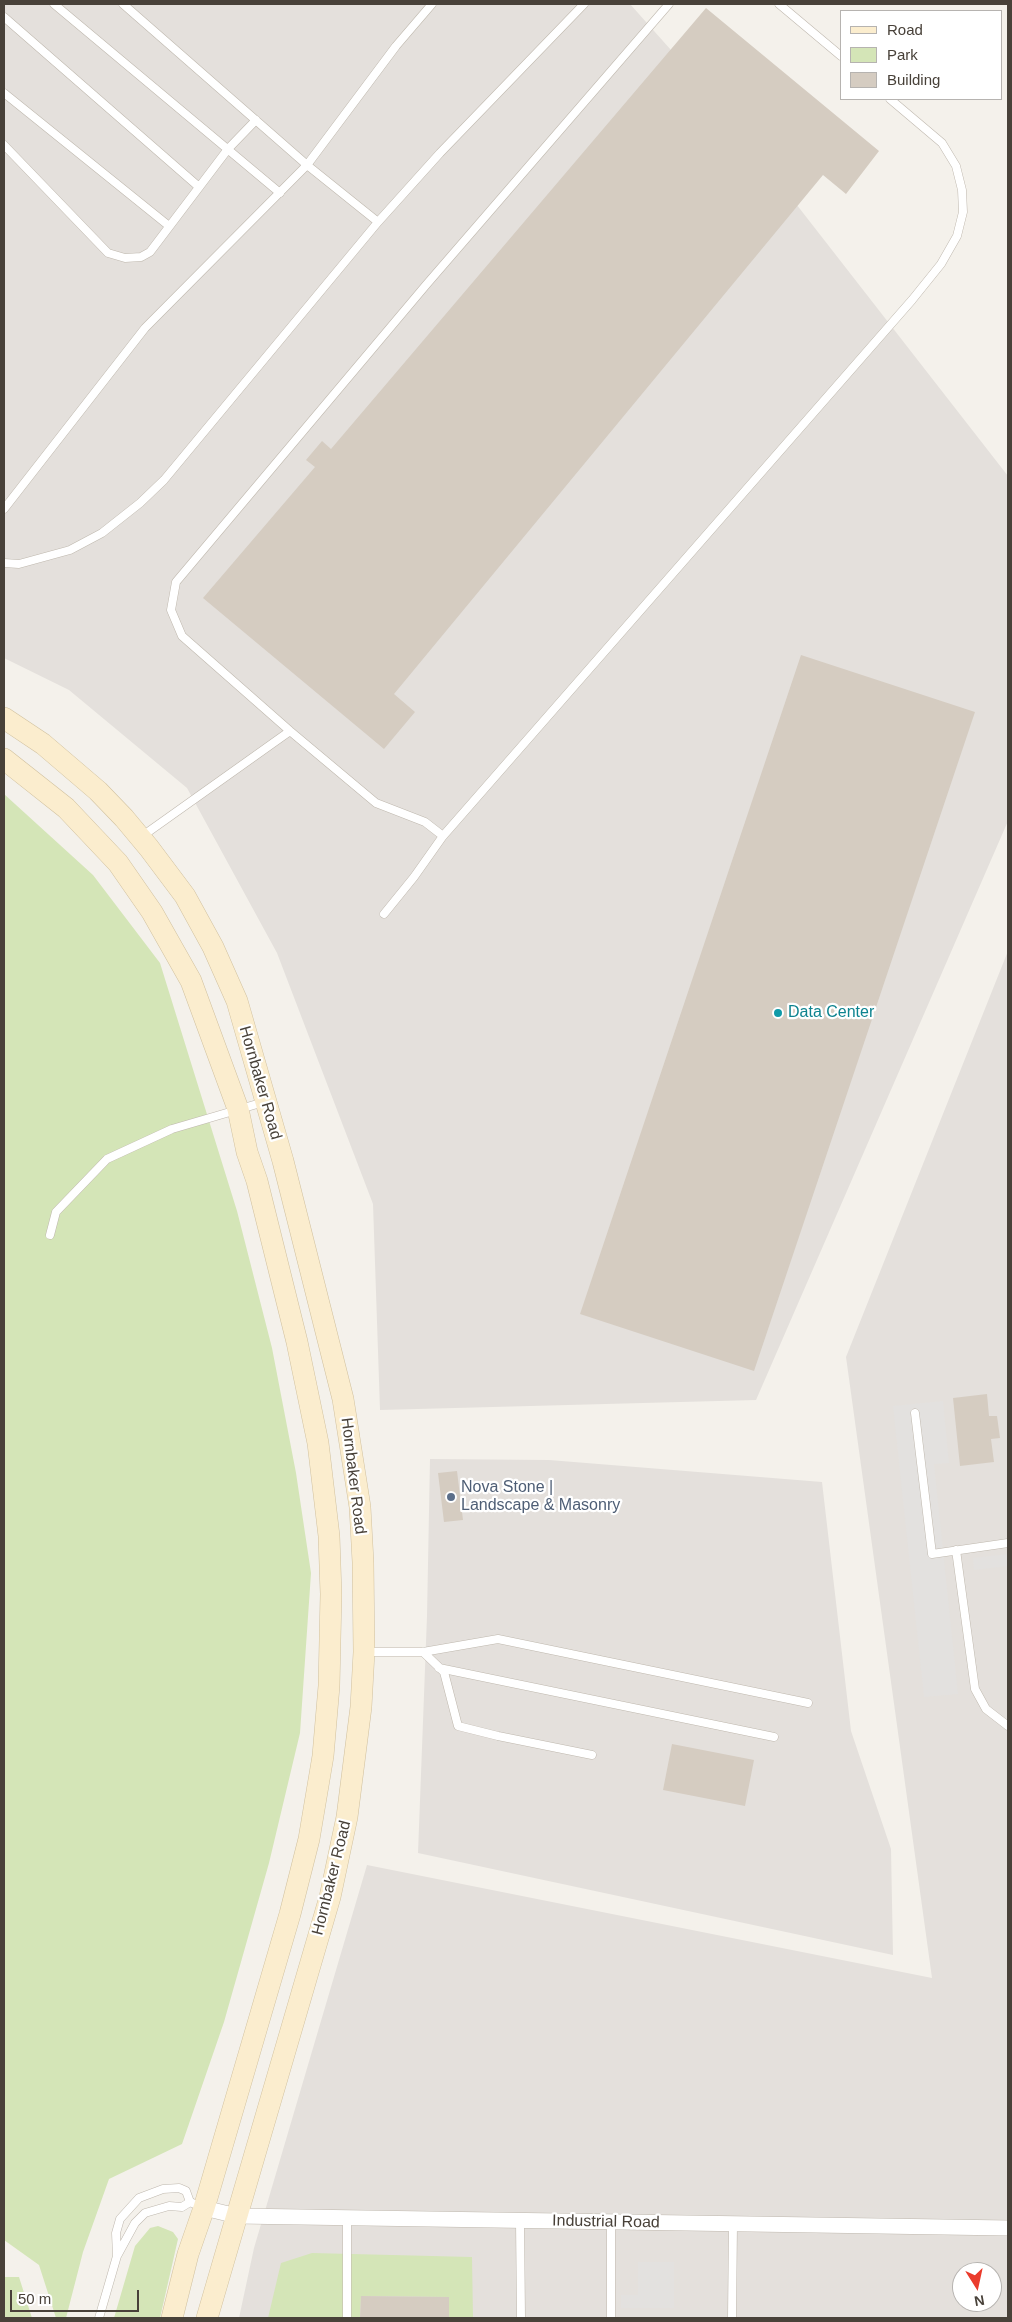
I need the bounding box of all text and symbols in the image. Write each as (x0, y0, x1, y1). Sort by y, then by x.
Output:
legend (840, 10, 1002, 100)
text: Road (887, 21, 923, 38)
text: Park (887, 46, 918, 63)
text: Building (887, 71, 940, 88)
place label: Data Center (788, 1003, 874, 1023)
marker: Data Center (772, 1007, 784, 1019)
street label: Hornbaker Road (235, 1024, 285, 1142)
street label: Hornbaker Road (336, 1417, 370, 1535)
place label: Nova Stone | Landscape & Masonry (461, 1478, 620, 1516)
marker: Nova Stone | Landscape & Masonry (445, 1491, 457, 1503)
street label: Hornbaker Road (308, 1819, 356, 1937)
street label: Industrial Road (552, 2211, 660, 2233)
north arrow (952, 2262, 1002, 2312)
scale bar (12, 2280, 141, 2312)
text: 50 m (18, 2290, 51, 2307)
text: N (973, 2292, 986, 2310)

